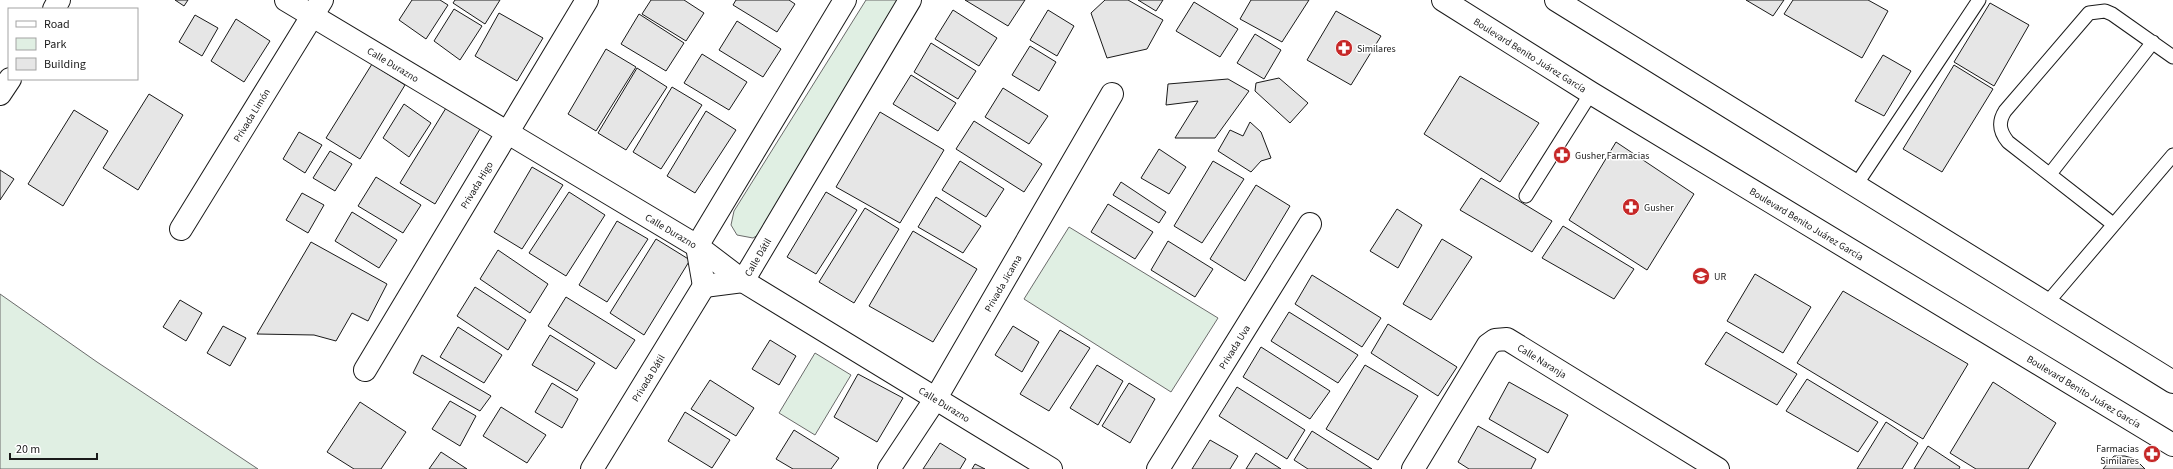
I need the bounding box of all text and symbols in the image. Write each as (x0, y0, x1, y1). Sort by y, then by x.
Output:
legend (8, 8, 138, 80)
street label: Boulevard Benito Juárez García (1471, 15, 1589, 96)
text: Road (44, 16, 70, 33)
text: Park (44, 36, 66, 53)
pharmacy icon: Similares (1334, 38, 1354, 58)
place label: Similares (1357, 42, 1396, 56)
street label: Calle Durazno (364, 44, 421, 86)
text: Building (44, 56, 86, 73)
street label: Privada Limón (230, 86, 274, 145)
pharmacy icon: Gusher Farmacias (1552, 145, 1572, 165)
place label: Gusher Farmacias (1575, 149, 1649, 163)
street label: Privada Higo (457, 159, 497, 212)
street label: Boulevard Benito Juárez García (1747, 185, 1866, 264)
pharmacy icon: Gusher (1621, 197, 1641, 217)
place label: Gusher (1644, 201, 1674, 215)
street label: Calle Durazno (642, 211, 699, 252)
street label: Calle Dátil (741, 235, 775, 279)
street label: Privada Jicama (981, 252, 1025, 315)
school or university icon: UR (1691, 266, 1711, 286)
place label: UR (1714, 270, 1726, 284)
street label: Privada Uva (1216, 322, 1254, 372)
street label: Calle Naranja (1514, 341, 1569, 382)
street label: Privada Dátil (629, 352, 669, 405)
street label: Boulevard Benito Juárez García (2024, 352, 2143, 432)
street label: Calle Durazno (916, 384, 972, 426)
scale bar (10, 435, 97, 461)
text: 20 m (16, 441, 40, 458)
place label: Farmacias Similares (2096, 442, 2139, 468)
pharmacy icon: Farmacias Similares (2142, 444, 2162, 464)

